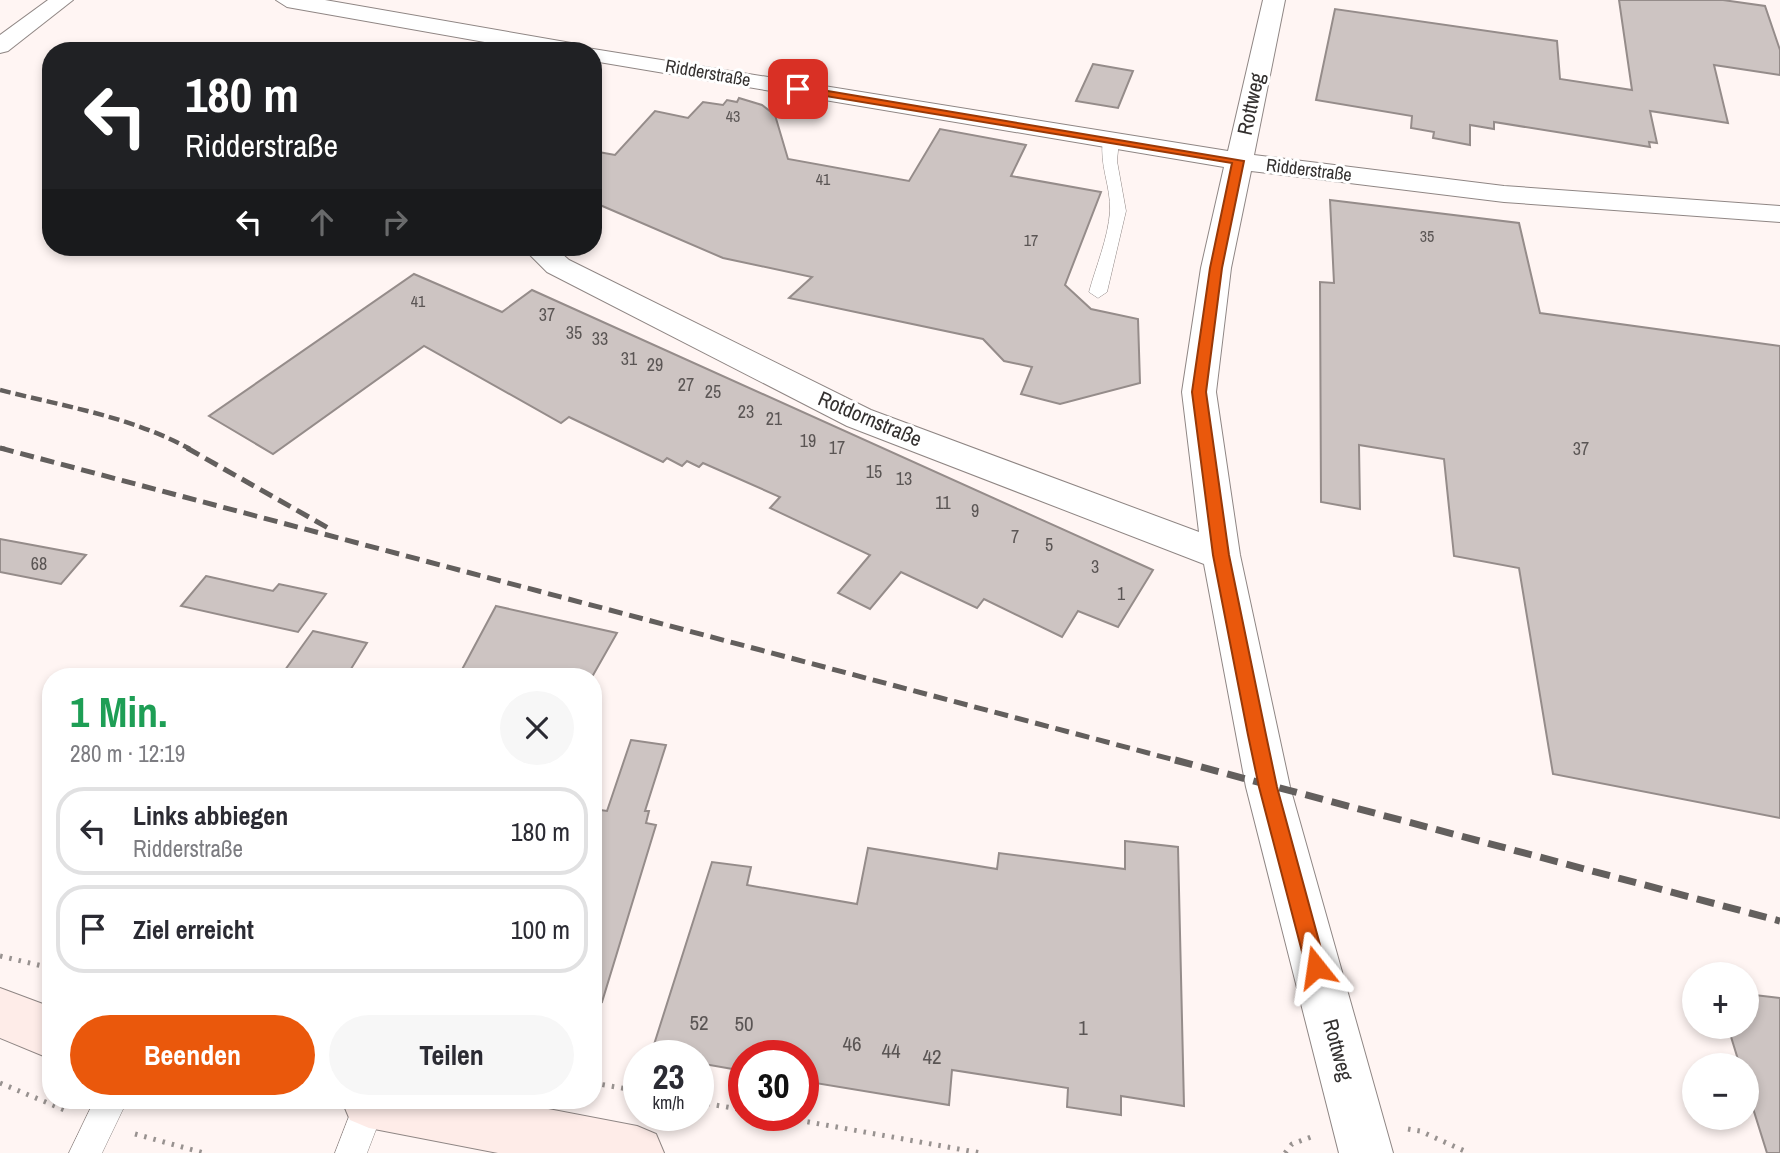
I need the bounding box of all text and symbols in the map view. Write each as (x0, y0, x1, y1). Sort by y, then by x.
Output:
street label: Ridderstraße (664, 53, 753, 92)
pin (768, 59, 828, 119)
text: 180 m (185, 61, 299, 127)
icon: left (70, 70, 161, 161)
icon: arrive (779, 70, 817, 108)
street label: Rottweg (1230, 70, 1271, 138)
house number: 43 (726, 105, 740, 127)
text: Ridderstraße (185, 124, 338, 167)
street label: Ridderstraße (1265, 152, 1353, 187)
house number: 41 (816, 168, 831, 190)
icon: left (230, 203, 268, 241)
icon: ahead (303, 203, 341, 241)
icon: right (376, 203, 414, 241)
house number: 35 (1420, 225, 1434, 247)
house number: 17 (1024, 229, 1038, 251)
house number: 41 (411, 290, 426, 312)
house number: 37 (539, 302, 555, 327)
house number: 35 (566, 320, 582, 345)
house number: 33 (592, 326, 608, 351)
house number: 31 (621, 346, 638, 371)
house number: 29 (647, 352, 663, 377)
house number: 27 (678, 372, 694, 397)
house number: 25 (705, 379, 721, 404)
street label: Rotdornstraße (814, 384, 927, 453)
house number: 23 (738, 399, 754, 424)
house number: 21 (766, 406, 783, 431)
house number: 19 (800, 428, 816, 453)
house number: 17 (829, 435, 845, 460)
house number: 37 (1573, 436, 1589, 461)
house number: 15 (866, 459, 882, 484)
house number: 13 (896, 466, 912, 491)
house number: 11 (935, 490, 951, 515)
house number: 9 (971, 498, 979, 523)
house number: 7 (1011, 524, 1019, 549)
house number: 5 (1045, 532, 1053, 557)
house number: 68 (31, 551, 47, 576)
house number: 3 (1091, 554, 1099, 579)
house number: 1 (1117, 581, 1126, 606)
text: 1 Min. (70, 684, 168, 740)
button: close (500, 691, 574, 765)
text: 280 m · 12:19 (70, 738, 185, 769)
text: Links abbiegen (133, 798, 288, 833)
icon: left (74, 812, 112, 850)
text: 180 m (511, 814, 570, 849)
text: Ridderstraße (133, 833, 243, 864)
icon: arrive (74, 910, 112, 948)
text: Ziel erreicht (133, 912, 254, 947)
text: 100 m (511, 912, 570, 947)
position arrow (1279, 930, 1353, 1004)
map controls (1682, 962, 1759, 1130)
button: + (1682, 962, 1759, 1039)
house number: 52 (689, 1008, 709, 1037)
house number: 50 (734, 1009, 754, 1038)
house number: 1 (1078, 1013, 1088, 1042)
button: Beenden (70, 1015, 315, 1095)
button: Teilen (329, 1015, 574, 1095)
street label: Rottweg (1316, 1016, 1361, 1085)
house number: 46 (842, 1029, 862, 1058)
house number: 44 (881, 1036, 901, 1065)
speed limit sign: 30 (728, 1040, 819, 1131)
house number: 42 (922, 1042, 942, 1071)
text: 23 (653, 1053, 684, 1100)
button: − (1682, 1053, 1759, 1130)
text: km/h (653, 1090, 685, 1115)

